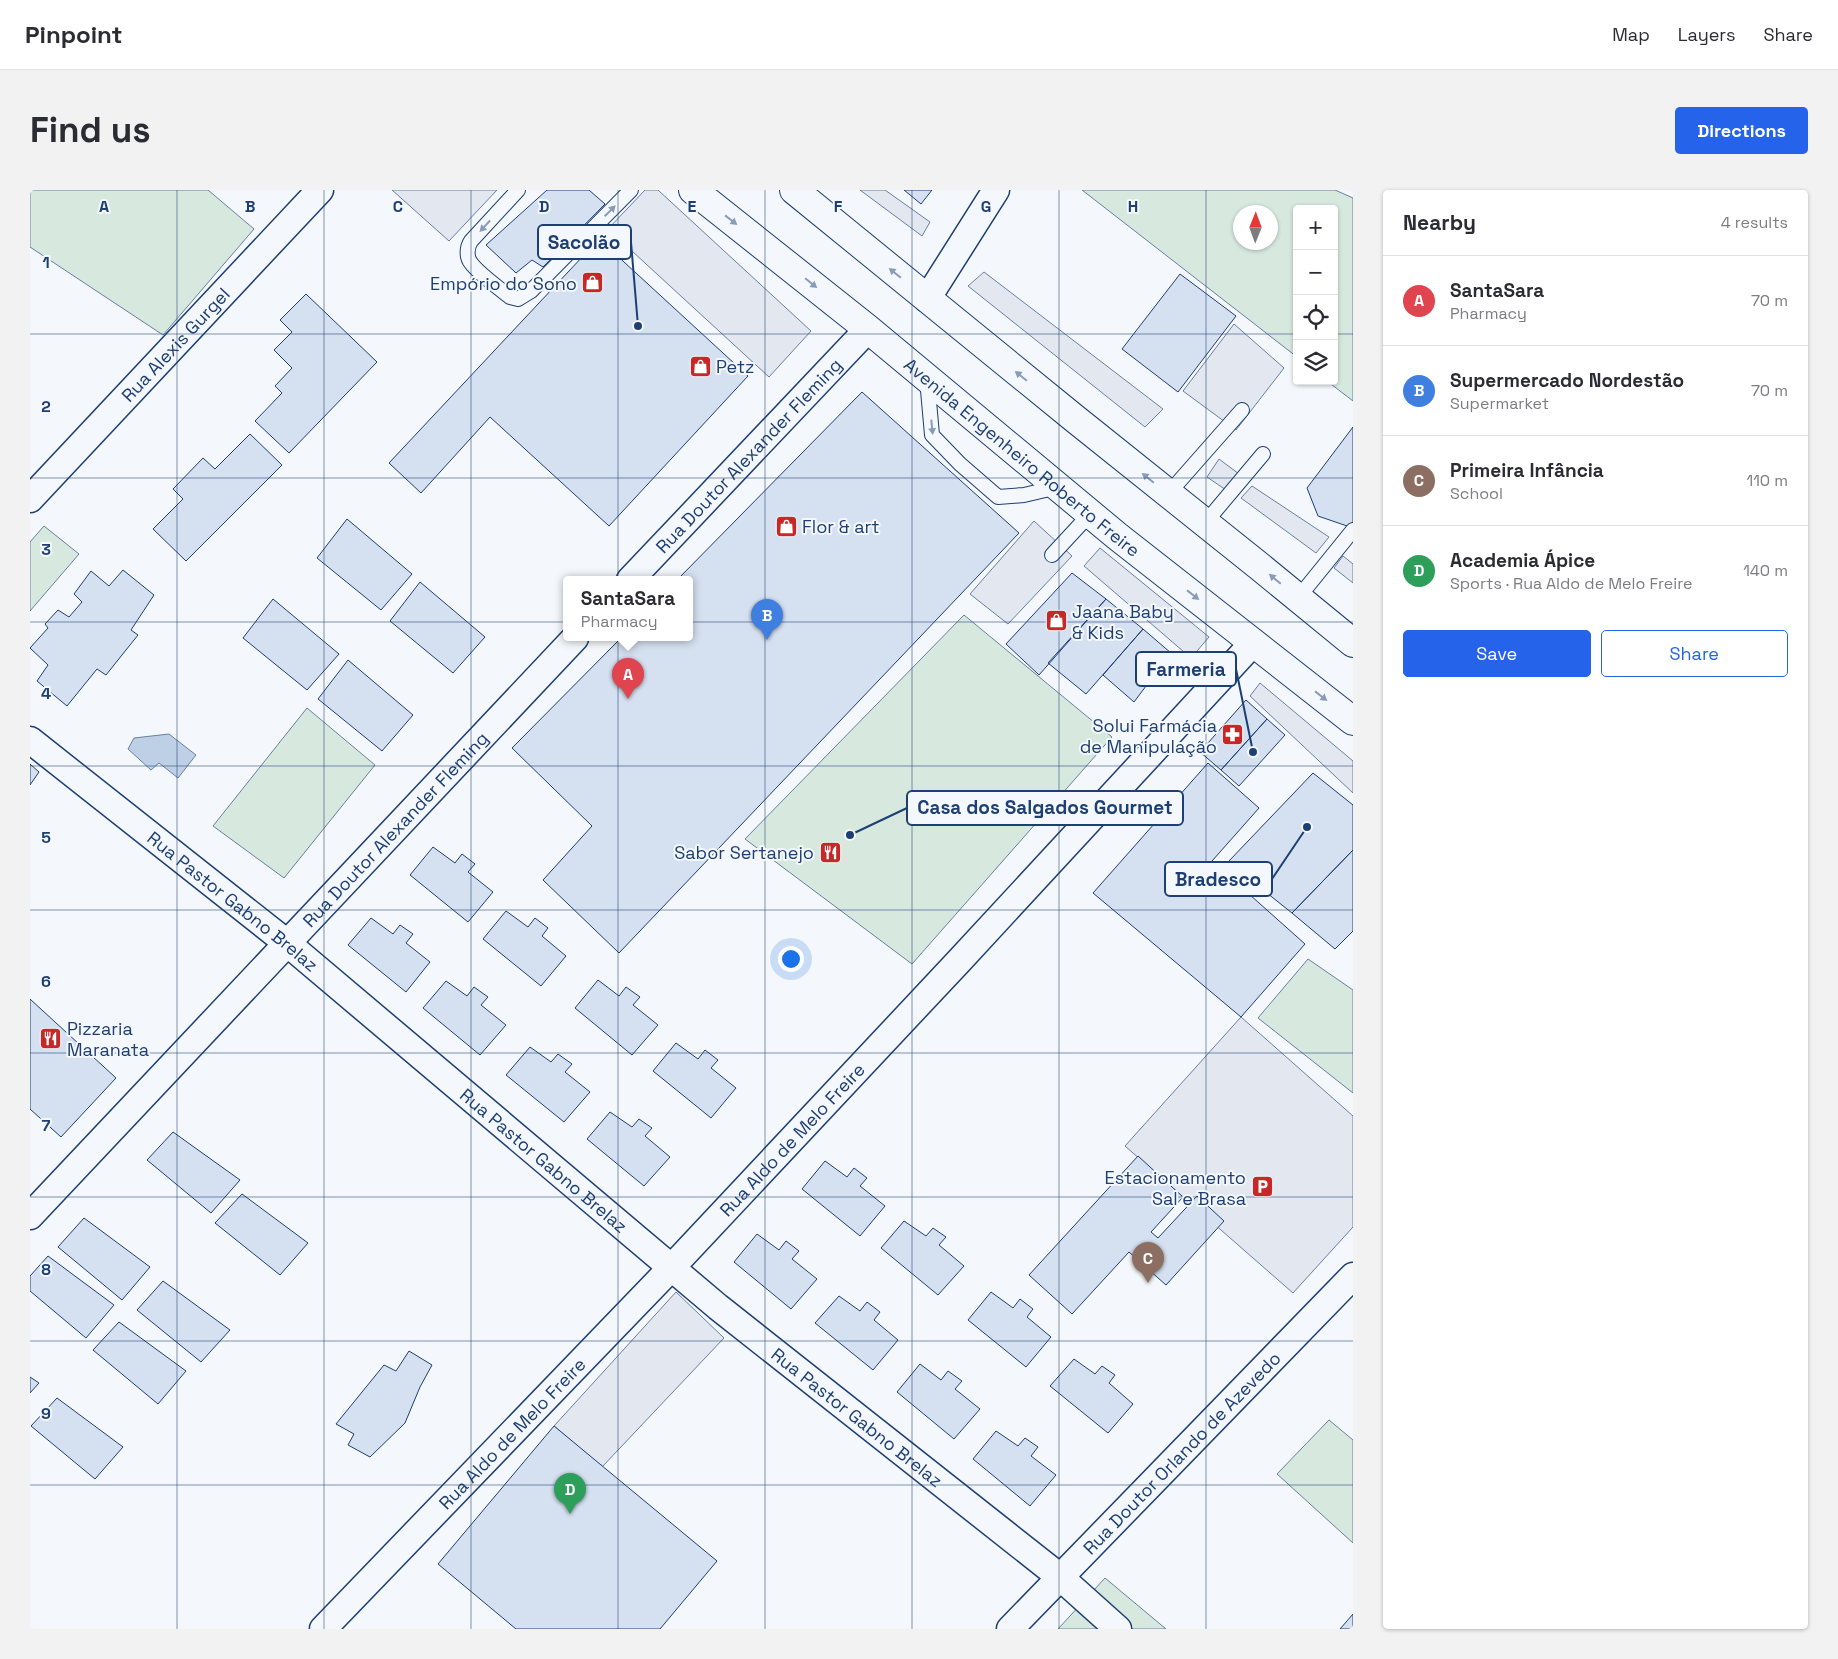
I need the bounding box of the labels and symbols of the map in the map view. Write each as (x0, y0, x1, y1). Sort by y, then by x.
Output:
text: A (99, 196, 109, 217)
text: B (245, 196, 255, 217)
text: C (393, 196, 403, 217)
text: D (539, 196, 549, 217)
text: E (688, 196, 697, 217)
text: F (834, 196, 843, 217)
text: G (981, 196, 991, 217)
text: H (1128, 196, 1138, 217)
one-way arrow (604, 205, 616, 217)
north arrow (1233, 205, 1278, 250)
one-way arrow (724, 215, 738, 225)
one-way arrow (479, 219, 491, 231)
callout: Sacolão (538, 225, 631, 259)
text: Sacolão (548, 230, 620, 255)
text: 1 (42, 252, 50, 273)
one-way arrow (889, 267, 902, 278)
shop icon: Empório do Sono (581, 271, 605, 295)
place label: Empório do Sono (430, 272, 577, 295)
one-way arrow (804, 278, 817, 289)
street label: Rua Alexis Gurgel (116, 282, 234, 406)
street label: Rua Doutor Alexander Fleming (650, 353, 846, 558)
street label: Avenida Engenheiro Roberto Freire (900, 353, 1145, 561)
shop icon: Petz (688, 354, 712, 378)
place label: Petz (716, 355, 755, 378)
one-way arrow (1015, 370, 1028, 381)
text: 2 (41, 396, 51, 417)
one-way arrow (928, 419, 936, 435)
one-way arrow (1141, 472, 1154, 483)
shop icon: Flor & art (774, 514, 798, 538)
place label: Flor & art (802, 515, 880, 538)
text: 3 (41, 539, 51, 560)
one-way arrow (1268, 573, 1281, 584)
one-way arrow (1186, 590, 1199, 601)
pin: B (751, 599, 783, 640)
place label: Jaana Baby & Kids (1072, 600, 1174, 644)
shop icon: Jaana Baby & Kids (1044, 609, 1068, 633)
callout: Farmeria (1136, 652, 1236, 686)
text: Farmeria (1146, 657, 1226, 682)
pin: A (612, 658, 644, 699)
text: 4 (41, 683, 51, 704)
one-way arrow (1314, 690, 1327, 701)
place label: Solui Farmácia de Manipulação (1080, 714, 1217, 758)
pharmacy icon: Solui Farmácia de Manipulação (1221, 723, 1245, 747)
street label: Rua Doutor Alexander Fleming (297, 726, 493, 932)
callout: Casa dos Salgados Gourmet (907, 791, 1183, 825)
text: Casa dos Salgados Gourmet (917, 795, 1173, 820)
street label: Rua Pastor Gabno Brelaz (143, 826, 323, 976)
text: 5 (41, 827, 51, 848)
restaurant icon: Sabor Sertanejo (818, 840, 842, 864)
place label: Sabor Sertanejo (674, 841, 814, 864)
callout: Bradesco (1165, 862, 1272, 896)
text: Bradesco (1175, 867, 1261, 892)
your location (778, 946, 804, 972)
text: 6 (41, 971, 51, 992)
place label: Pizzaria Maranata (67, 1017, 149, 1061)
restaurant icon: Pizzaria Maranata (39, 1026, 63, 1050)
street label: Rua Aldo de Melo Freire (714, 1058, 869, 1221)
street label: Rua Pastor Gabno Brelaz (456, 1083, 632, 1237)
text: 7 (42, 1115, 51, 1136)
place label: Estacionamento Sal e Brasa (1105, 1166, 1246, 1210)
parking icon: Estacionamento Sal e Brasa (1250, 1175, 1274, 1199)
pin: C (1132, 1242, 1164, 1283)
text: 8 (41, 1259, 51, 1280)
street label: Rua Pastor Gabno Brelaz (767, 1342, 948, 1492)
street label: Rua Doutor Orlando de Azevedo (1078, 1346, 1285, 1559)
street label: Rua Aldo de Melo Freire (433, 1352, 590, 1514)
text: 9 (41, 1403, 51, 1424)
pin: D (554, 1473, 586, 1514)

